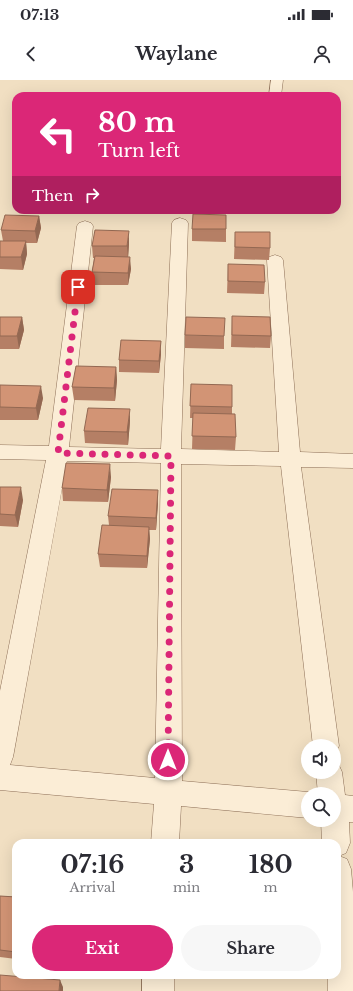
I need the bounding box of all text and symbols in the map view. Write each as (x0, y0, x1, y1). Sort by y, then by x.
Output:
text: 07:13 (20, 5, 59, 24)
icon: back (20, 43, 42, 65)
text: Waylane (135, 43, 218, 65)
icon: person (311, 43, 333, 65)
text: 80 m (98, 105, 175, 140)
icon: left (32, 108, 84, 160)
text: Turn left (98, 140, 180, 162)
icon: right (81, 184, 103, 206)
text: Then (32, 186, 73, 205)
pin (61, 270, 95, 304)
icon: arrive (67, 276, 89, 298)
position arrow (147, 739, 189, 781)
map controls (301, 739, 341, 827)
button: sound (301, 739, 341, 779)
button: search (301, 787, 341, 827)
text: 07:16 (60, 850, 124, 879)
text: 3 (179, 850, 194, 879)
text: 180 (249, 850, 293, 879)
text: Arrival (69, 879, 115, 896)
text: min (173, 879, 200, 896)
text: m (264, 879, 278, 896)
button: Exit (32, 925, 173, 971)
button: Share (181, 925, 321, 971)

